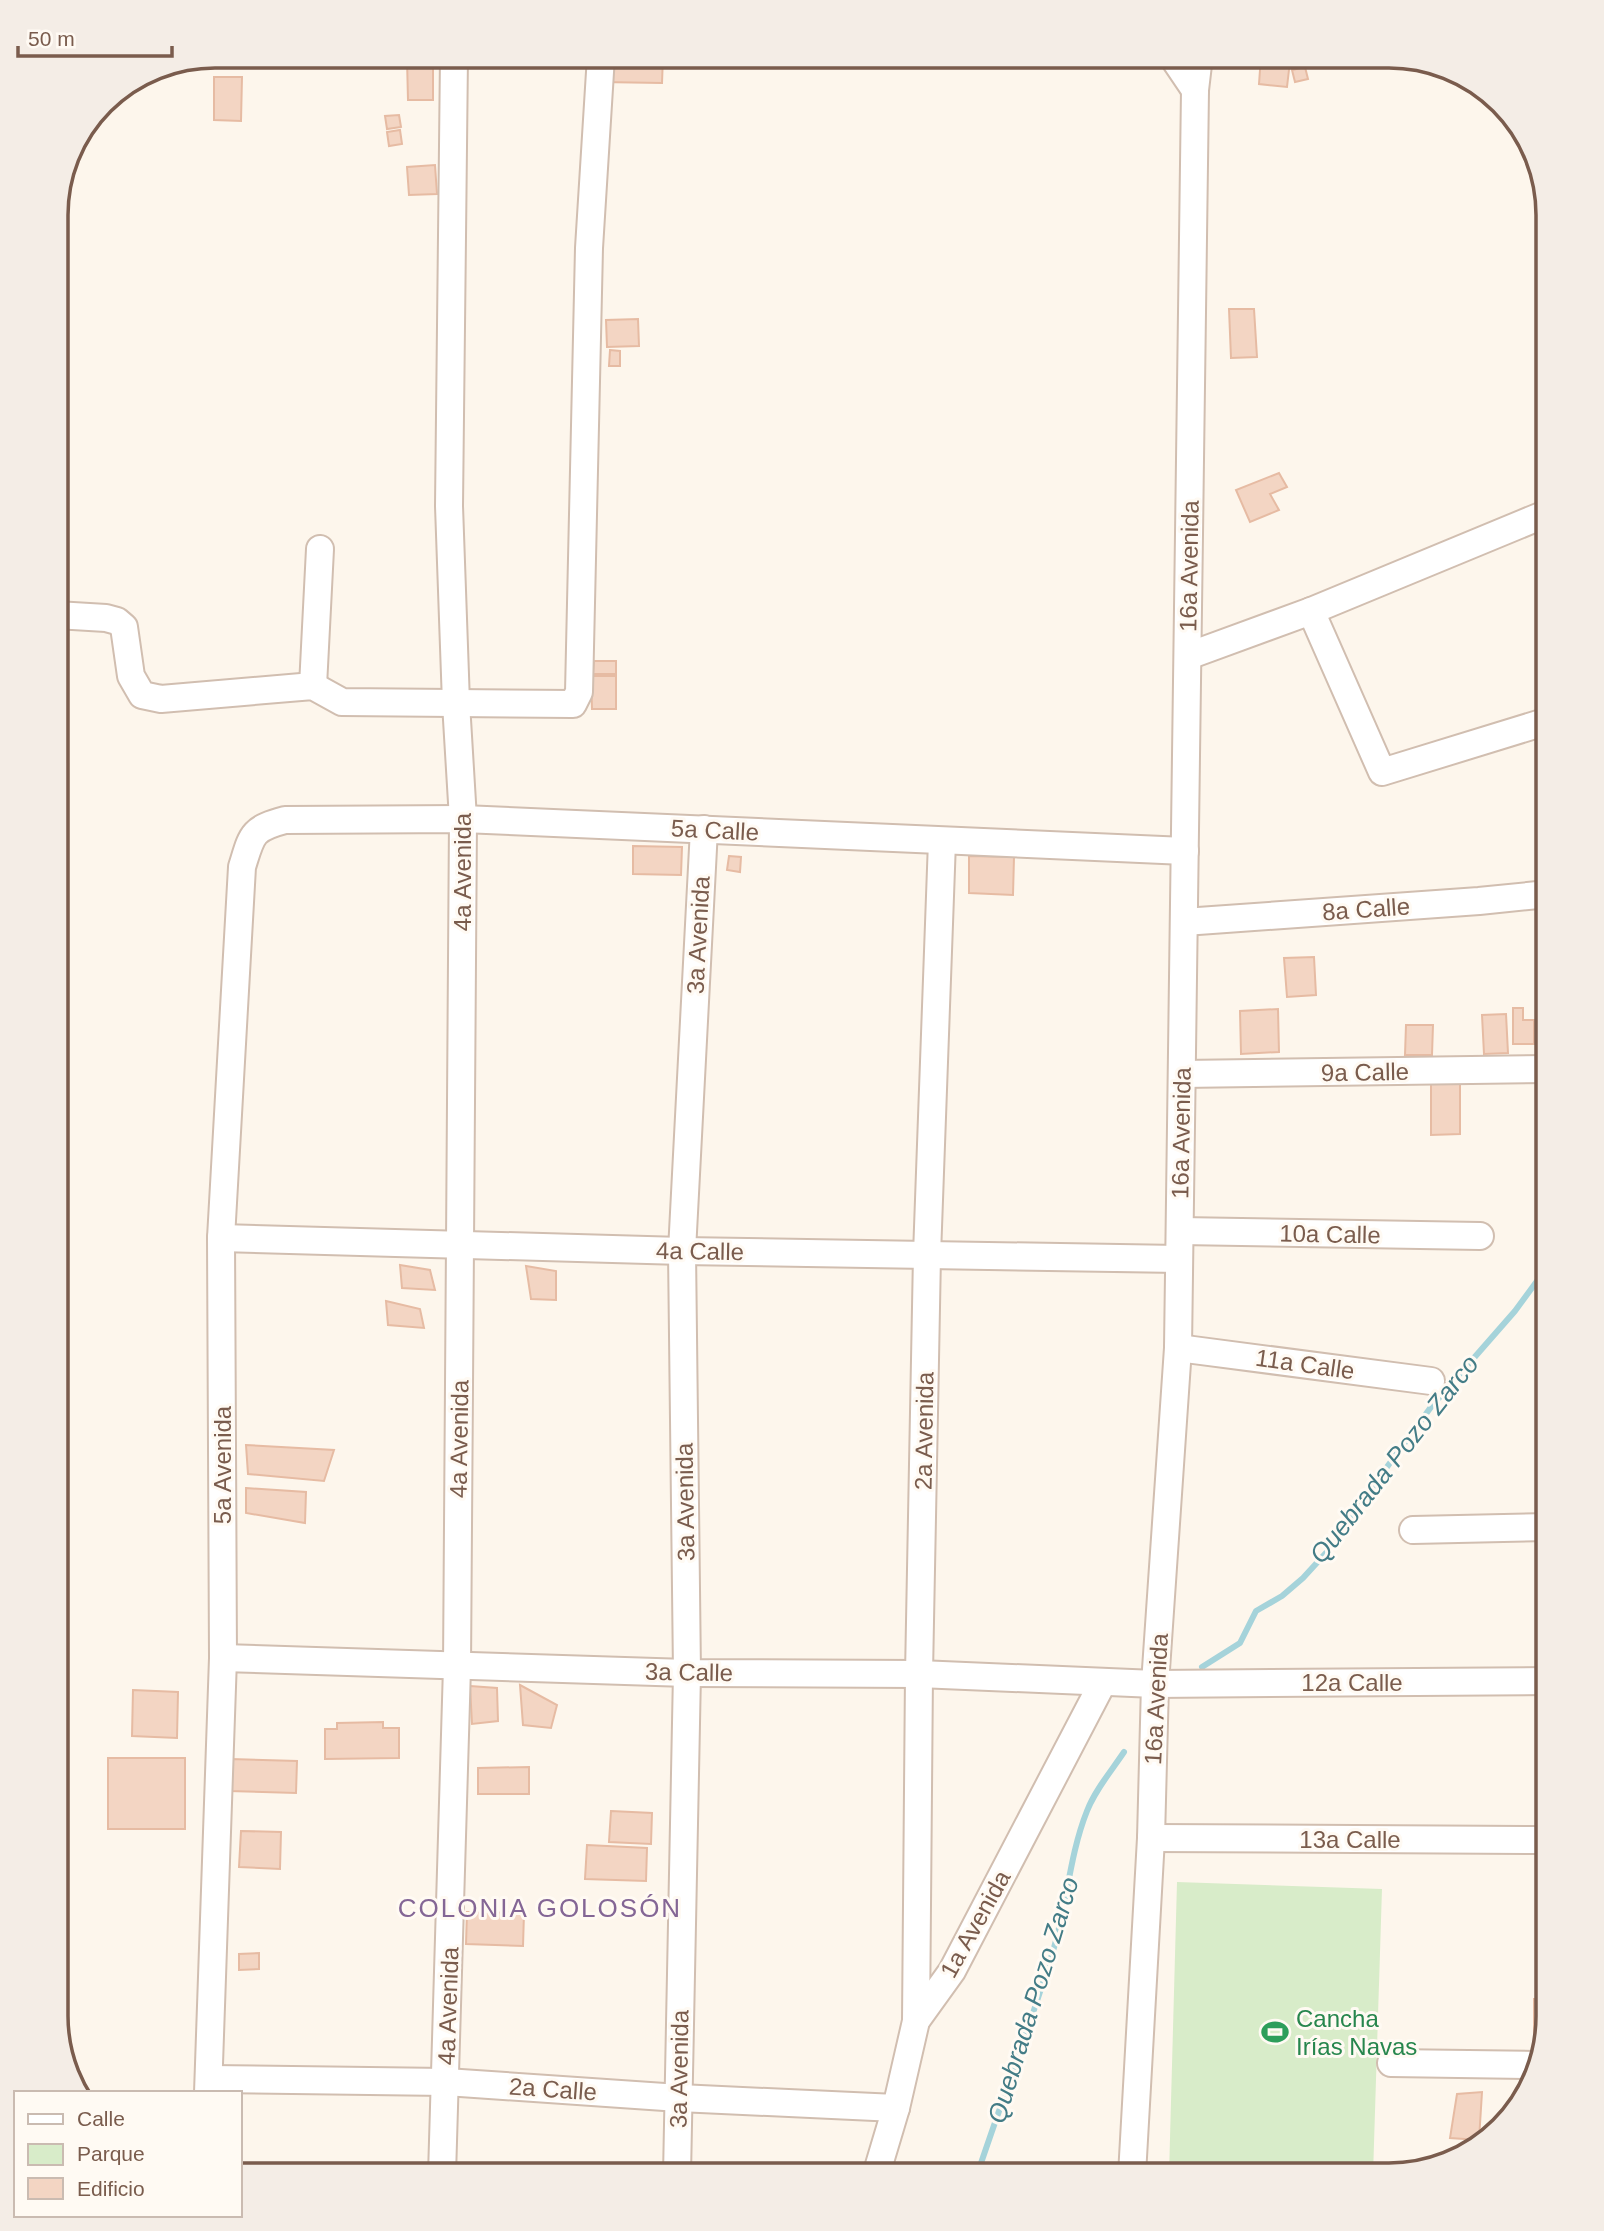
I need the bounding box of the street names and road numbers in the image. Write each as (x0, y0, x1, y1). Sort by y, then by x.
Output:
street label: 16a Avenida (1174, 499, 1204, 632)
street label: 4a Avenida (449, 812, 476, 931)
street label: 5a Calle (670, 814, 760, 846)
street label: 3a Avenida (681, 875, 715, 995)
street label: 8a Calle (1321, 892, 1411, 926)
street label: 9a Calle (1321, 1058, 1409, 1086)
street label: 16a Avenida (1166, 1066, 1196, 1199)
street label: 10a Calle (1279, 1220, 1381, 1248)
street label: 4a Calle (656, 1237, 744, 1265)
street label: 11a Calle (1254, 1344, 1356, 1384)
street label: 2a Avenida (909, 1371, 939, 1490)
street label: 4a Avenida (444, 1379, 474, 1498)
street label: 5a Avenida (209, 1405, 236, 1524)
street label: 3a Avenida (670, 1442, 700, 1561)
street label: 16a Avenida (1139, 1632, 1173, 1765)
street label: 3a Calle (645, 1658, 733, 1686)
street label: 12a Calle (1301, 1669, 1403, 1696)
street label: 13a Calle (1299, 1826, 1401, 1853)
street label: 1a Avenida (935, 1865, 1016, 1982)
street label: 4a Avenida (432, 1946, 464, 2066)
street label: 3a Avenida (664, 2009, 694, 2128)
street label: 2a Calle (508, 2072, 598, 2106)

